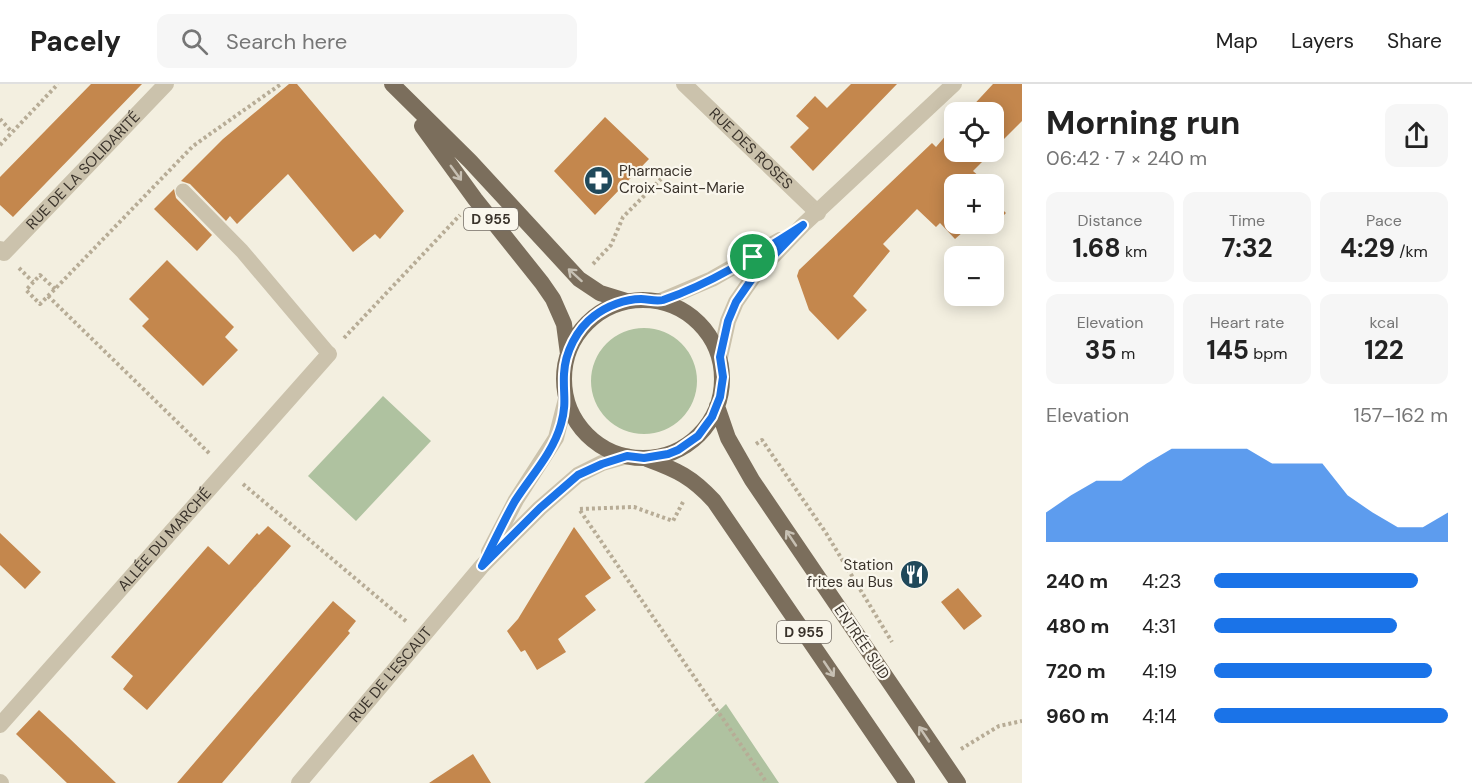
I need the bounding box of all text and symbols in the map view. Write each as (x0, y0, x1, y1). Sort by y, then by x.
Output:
search box (157, 14, 577, 68)
text: Pacely (30, 23, 121, 60)
icon: search (178, 25, 211, 58)
text: Search here (226, 27, 347, 56)
text: Map (1216, 27, 1258, 55)
text: Layers (1291, 27, 1354, 55)
text: Share (1387, 27, 1442, 55)
text: Morning run (1046, 101, 1240, 144)
map controls (944, 102, 1004, 306)
button: locate (944, 102, 1004, 162)
street label: RUE DES ROSES (705, 103, 797, 194)
button: share (1385, 104, 1448, 167)
street label: RUE DE LA SOLIDARITÉ (22, 107, 145, 234)
text: 06:42 · 7 × 240 m (1046, 145, 1207, 171)
place label: Pharmacie Croix-Saint-Marie (619, 161, 745, 198)
one-way arrow (450, 164, 462, 180)
pharmacy icon: Pharmacie Croix-Saint-Marie (582, 164, 614, 196)
button: + (944, 174, 1004, 234)
road number: D 955 (464, 208, 518, 230)
text: Distance (1078, 210, 1142, 231)
text: Time (1229, 210, 1265, 231)
text: Pace (1366, 210, 1402, 231)
pin (727, 231, 778, 282)
text: 1.68 (1073, 231, 1121, 265)
text: 7:32 (1221, 231, 1273, 265)
text: 4:29 (1340, 231, 1395, 265)
icon: arrive (736, 240, 769, 273)
text: km (1121, 241, 1147, 262)
text: /km (1395, 241, 1428, 262)
button: − (944, 246, 1004, 306)
one-way arrow (567, 268, 582, 282)
text: Elevation (1077, 312, 1143, 333)
text: Heart rate (1210, 312, 1284, 333)
text: kcal (1370, 312, 1398, 333)
text: 35 (1085, 333, 1117, 367)
text: 145 (1206, 333, 1249, 367)
text: 122 (1364, 333, 1404, 367)
text: m (1117, 343, 1135, 364)
text: bpm (1249, 343, 1288, 364)
text: Elevation (1046, 402, 1129, 428)
text: 157–162 m (1354, 402, 1448, 428)
street label: ALLÉE DU MARCHÉ (113, 483, 216, 595)
one-way arrow (785, 530, 797, 546)
place label: Station frites au Bus (807, 555, 893, 592)
restaurant icon: Station frites au Bus (898, 558, 930, 590)
text: 240 m (1046, 568, 1108, 594)
text: 4:23 (1142, 568, 1182, 594)
street label: ENTRÉE SUD (830, 601, 894, 683)
text: 480 m (1046, 613, 1109, 639)
text: 4:31 (1142, 613, 1176, 639)
road number: D 955 (777, 621, 831, 643)
street label: RUE DE L'ESCAUT (345, 623, 437, 726)
text: 720 m (1046, 658, 1106, 684)
text: 4:19 (1142, 658, 1177, 684)
one-way arrow (823, 660, 835, 676)
text: 960 m (1046, 703, 1109, 729)
text: 4:14 (1142, 703, 1177, 729)
one-way arrow (918, 726, 930, 743)

